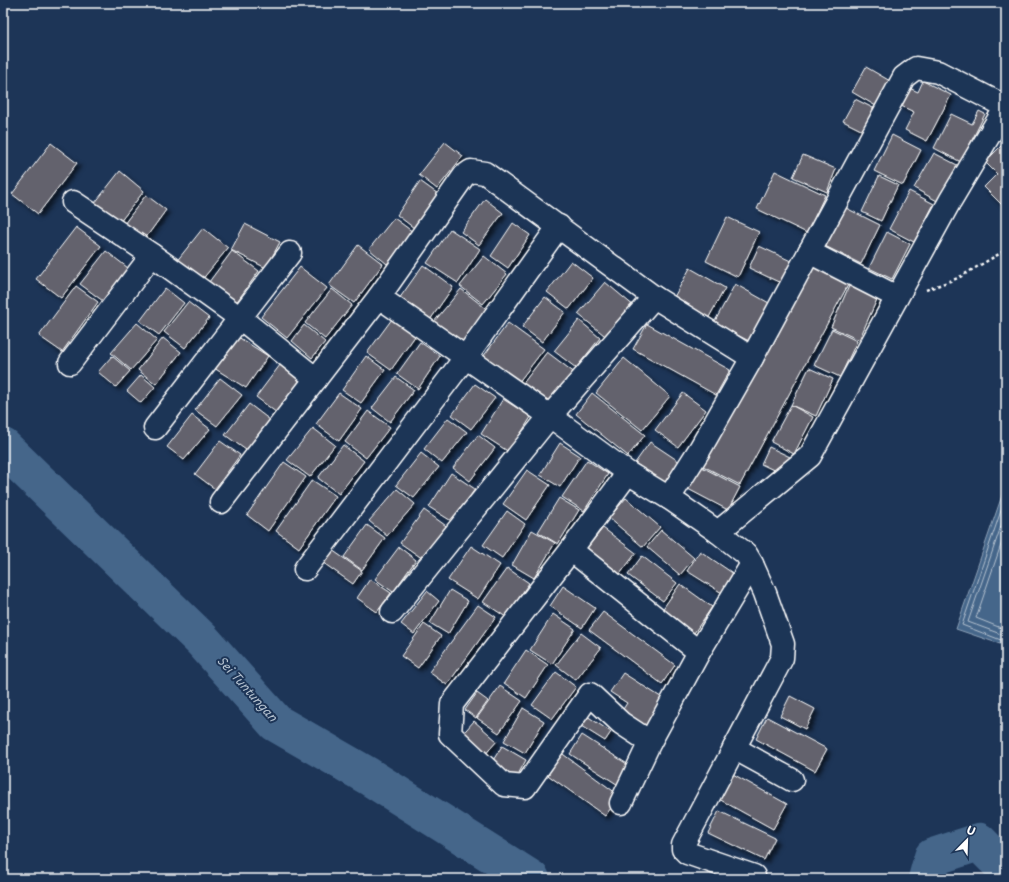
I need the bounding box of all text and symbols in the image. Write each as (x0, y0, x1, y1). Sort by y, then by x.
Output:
water label: Sei Tuntungan (213, 652, 283, 726)
north arrow (947, 820, 987, 860)
text: U (964, 821, 978, 840)

